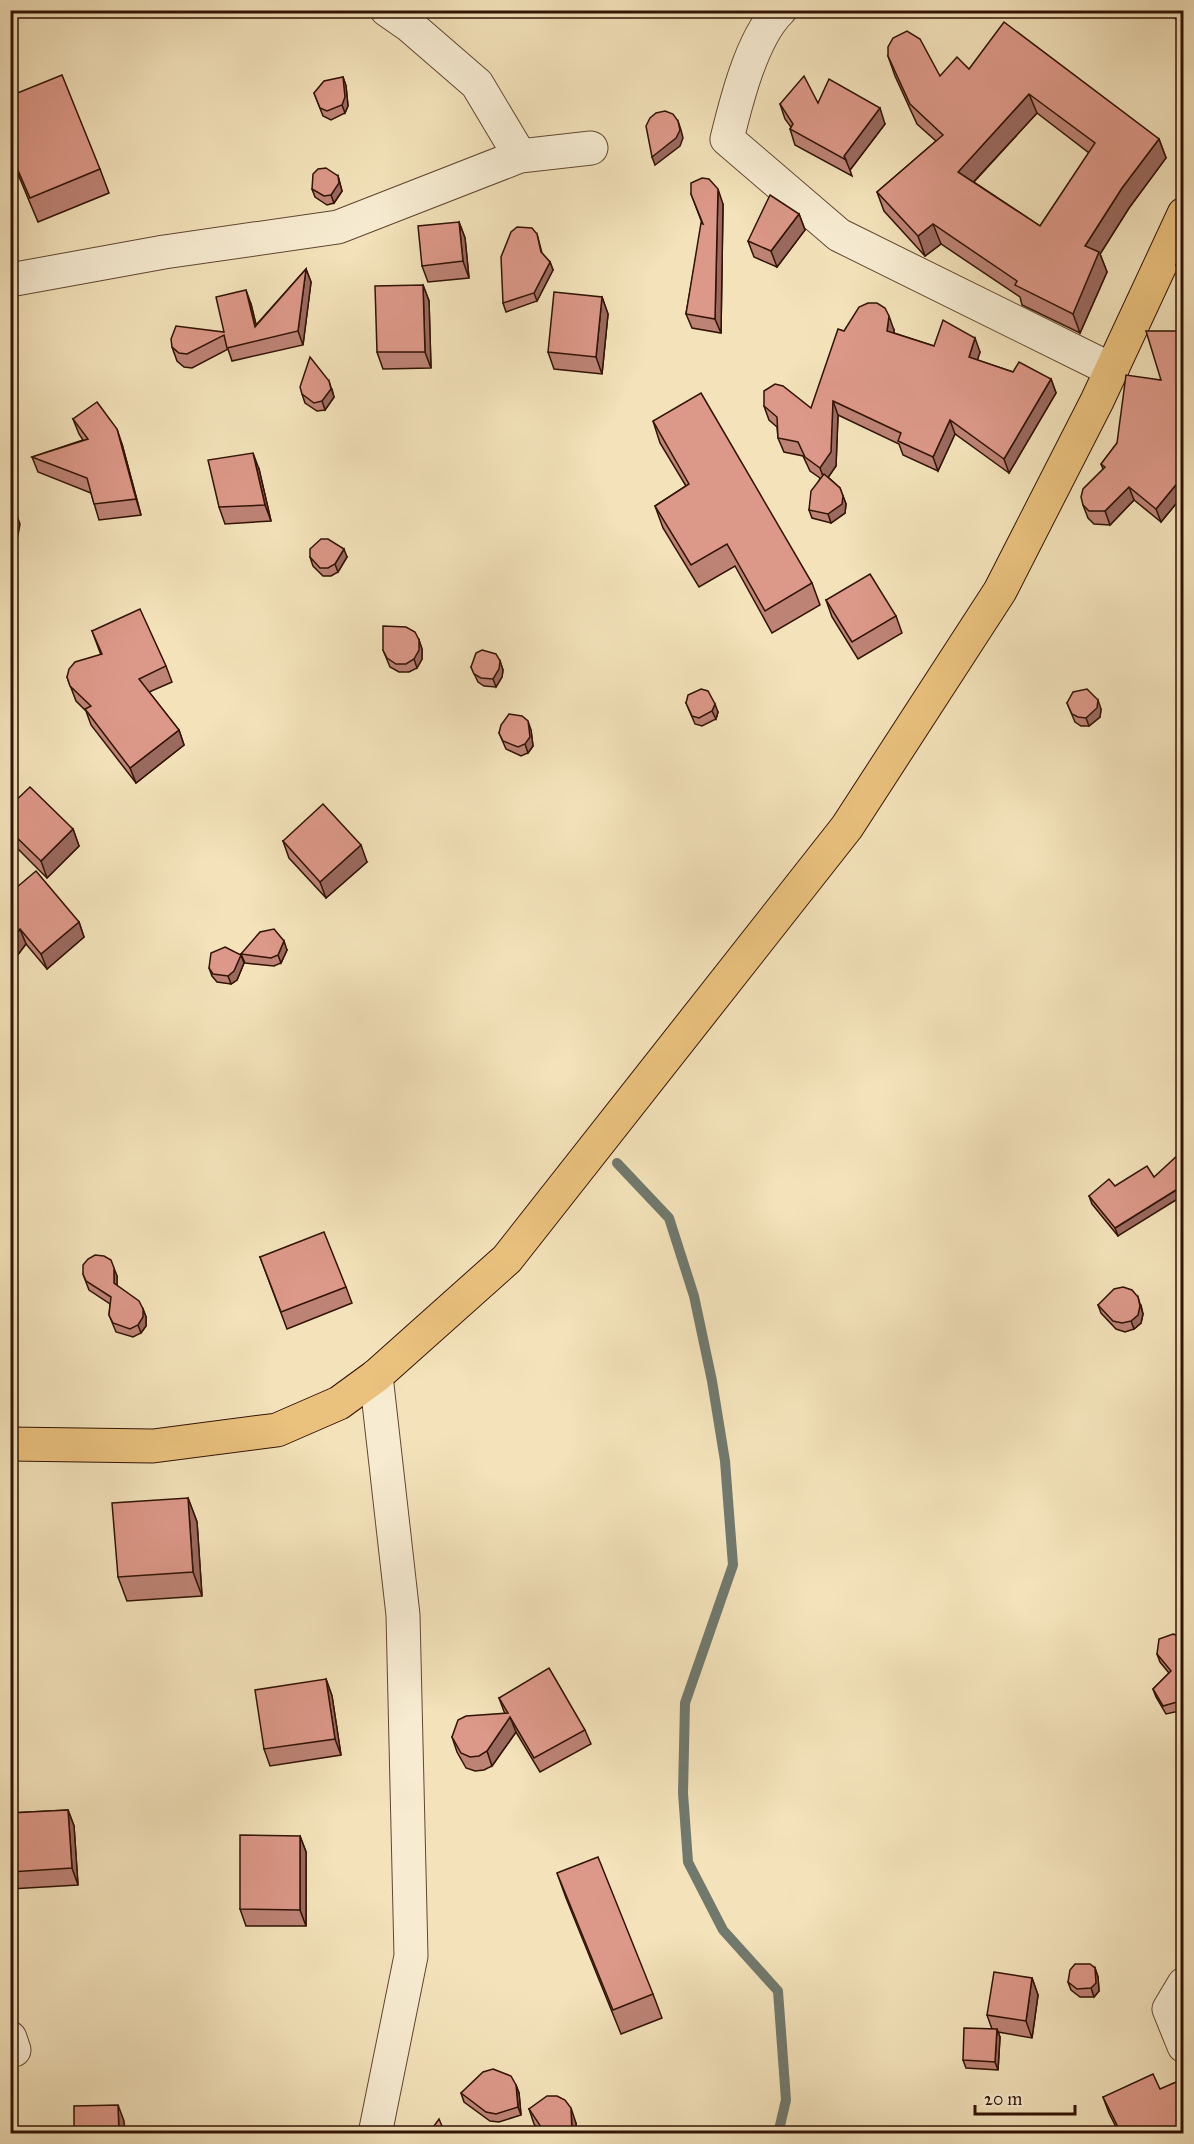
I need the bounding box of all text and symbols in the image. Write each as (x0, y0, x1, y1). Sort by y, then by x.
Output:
scale bar (975, 2078, 1076, 2116)
text: 20 m (984, 2088, 1022, 2110)

